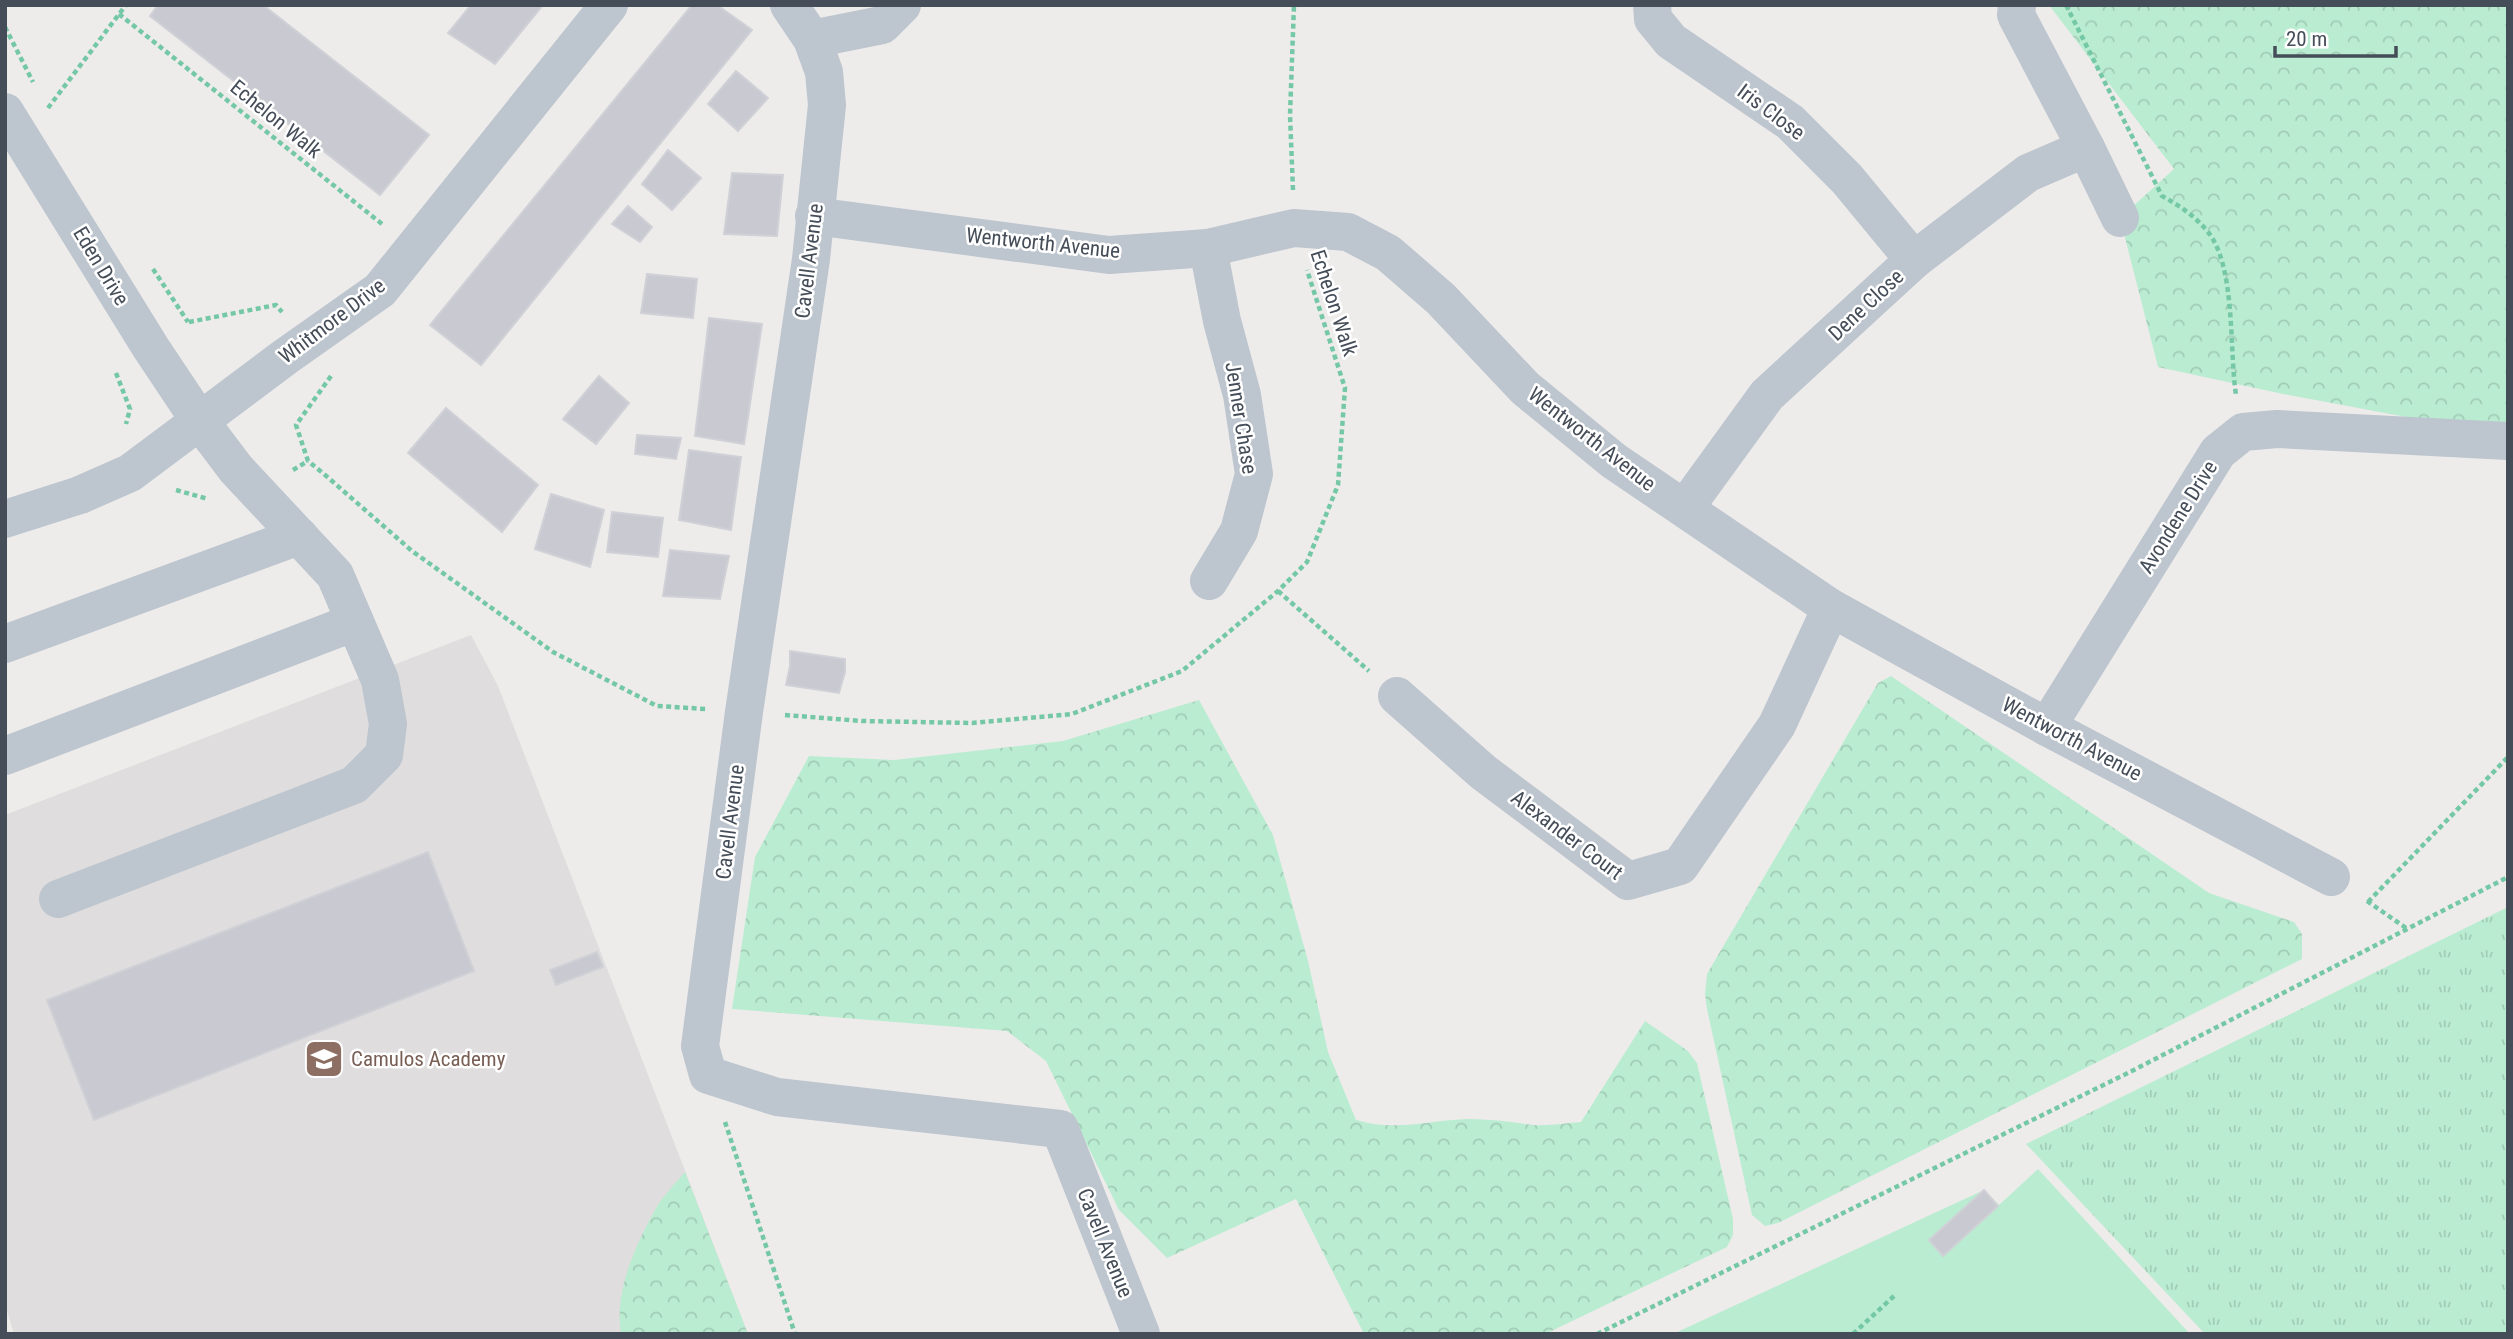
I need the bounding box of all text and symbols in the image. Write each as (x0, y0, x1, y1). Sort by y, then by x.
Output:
scale bar (2275, 14, 2396, 58)
text: 20 m (2286, 27, 2327, 51)
street label: Echelon Walk (226, 75, 327, 163)
street label: Iris Close (1733, 79, 1809, 145)
street label: Cavell Avenue (790, 202, 828, 320)
street label: Eden Drive (68, 222, 134, 310)
street label: Wentworth Avenue (965, 223, 1121, 263)
street label: Echelon Walk (1306, 247, 1363, 360)
street label: Dene Close (1824, 264, 1908, 346)
street label: Whitmore Drive (274, 273, 390, 369)
street label: Jenner Chase (1220, 360, 1262, 476)
street label: Wentworth Avenue (1524, 382, 1660, 496)
street label: Avondene Drive (2134, 456, 2222, 578)
street label: Wentworth Avenue (1998, 692, 2146, 786)
street label: Cavell Avenue (711, 763, 749, 881)
street label: Alexander Court (1506, 785, 1628, 885)
school or university icon: Camulos Academy (303, 1038, 345, 1080)
place label: Camulos Academy (351, 1047, 506, 1071)
street label: Cavell Avenue (1072, 1185, 1138, 1301)

